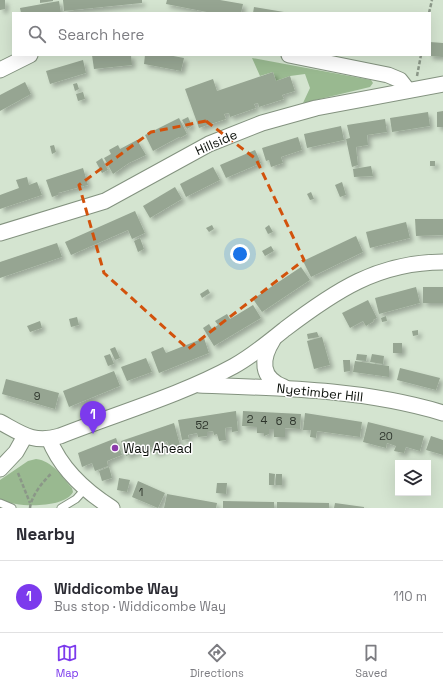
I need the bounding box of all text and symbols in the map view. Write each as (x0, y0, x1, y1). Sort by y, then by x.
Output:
search box (12, 12, 431, 56)
icon: search (26, 23, 48, 45)
text: Search here (58, 25, 144, 44)
street label: Hillside (193, 126, 240, 159)
your location (230, 244, 250, 264)
street label: Nyetimber Hill (276, 380, 364, 405)
house number: 9 (34, 389, 41, 403)
pin: 1 (80, 401, 106, 434)
house number: 2 (247, 412, 254, 426)
house number: 4 (261, 413, 268, 427)
house number: 6 (276, 414, 283, 428)
house number: 8 (290, 414, 297, 428)
house number: 52 (195, 418, 209, 432)
house number: 20 (379, 429, 393, 443)
place label: Way Ahead (123, 440, 192, 457)
marker: Way Ahead (110, 443, 120, 453)
map controls (395, 460, 431, 496)
button: layers (395, 460, 431, 496)
house number: 1 (139, 485, 143, 499)
text: Nearby (16, 523, 75, 545)
text: Widdicombe Way (54, 579, 178, 598)
text: 1 (26, 588, 32, 605)
text: 110 m (393, 588, 427, 605)
text: Bus stop · Widdicombe Way (54, 598, 226, 615)
tab: Map (56, 642, 79, 680)
tab: Directions (190, 642, 244, 680)
tab: Saved (355, 642, 387, 680)

